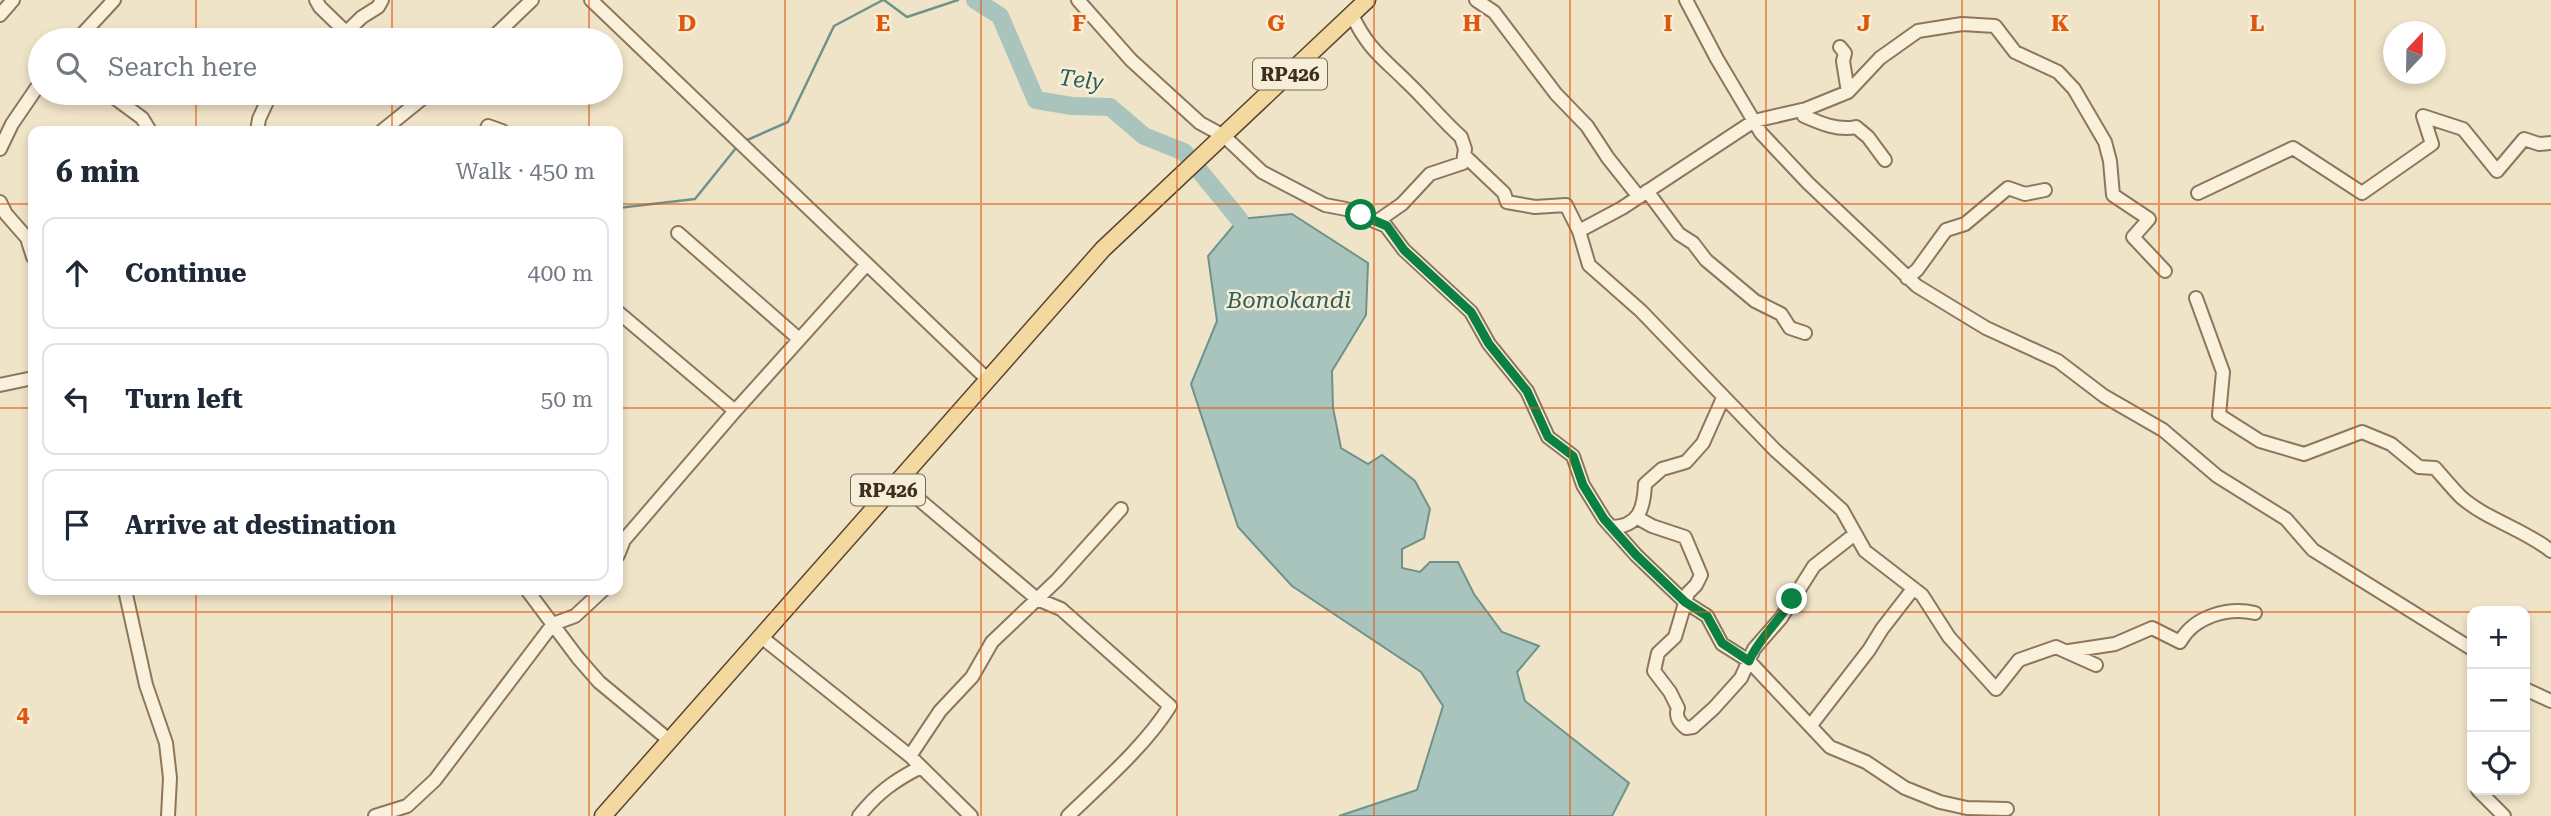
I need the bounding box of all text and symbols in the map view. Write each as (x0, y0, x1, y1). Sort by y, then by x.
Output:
text: D (678, 10, 696, 37)
text: E (876, 10, 890, 37)
text: F (1072, 10, 1086, 37)
text: G (1267, 10, 1285, 37)
text: H (1463, 10, 1482, 37)
text: I (1663, 10, 1673, 37)
text: J (1857, 10, 1871, 37)
text: K (2051, 10, 2069, 37)
text: L (2250, 10, 2264, 37)
north arrow (2383, 21, 2446, 84)
search box (28, 28, 623, 105)
icon: search (52, 48, 90, 86)
text: Search here (108, 52, 257, 82)
road number: RP426 (1253, 58, 1327, 90)
water label: Tely (1057, 64, 1106, 96)
text: 6 min (56, 154, 139, 189)
text: Walk · 450 m (456, 158, 595, 185)
route start (1345, 199, 1376, 230)
icon: ahead (58, 254, 96, 292)
text: Continue (125, 258, 247, 288)
text: 400 m (528, 260, 593, 287)
water label: Bomokandi (1226, 287, 1351, 314)
icon: left (58, 380, 96, 418)
text: Turn left (125, 384, 243, 414)
text: 50 m (540, 386, 593, 413)
road number: RP426 (851, 475, 925, 505)
icon: arrive (58, 506, 96, 544)
text: Arrive at destination (125, 510, 396, 540)
route end (1776, 583, 1807, 614)
map controls (2467, 606, 2530, 795)
button: + (2467, 606, 2530, 669)
button: − (2467, 669, 2530, 732)
text: 4 (17, 701, 30, 728)
button: locate (2467, 732, 2530, 795)

